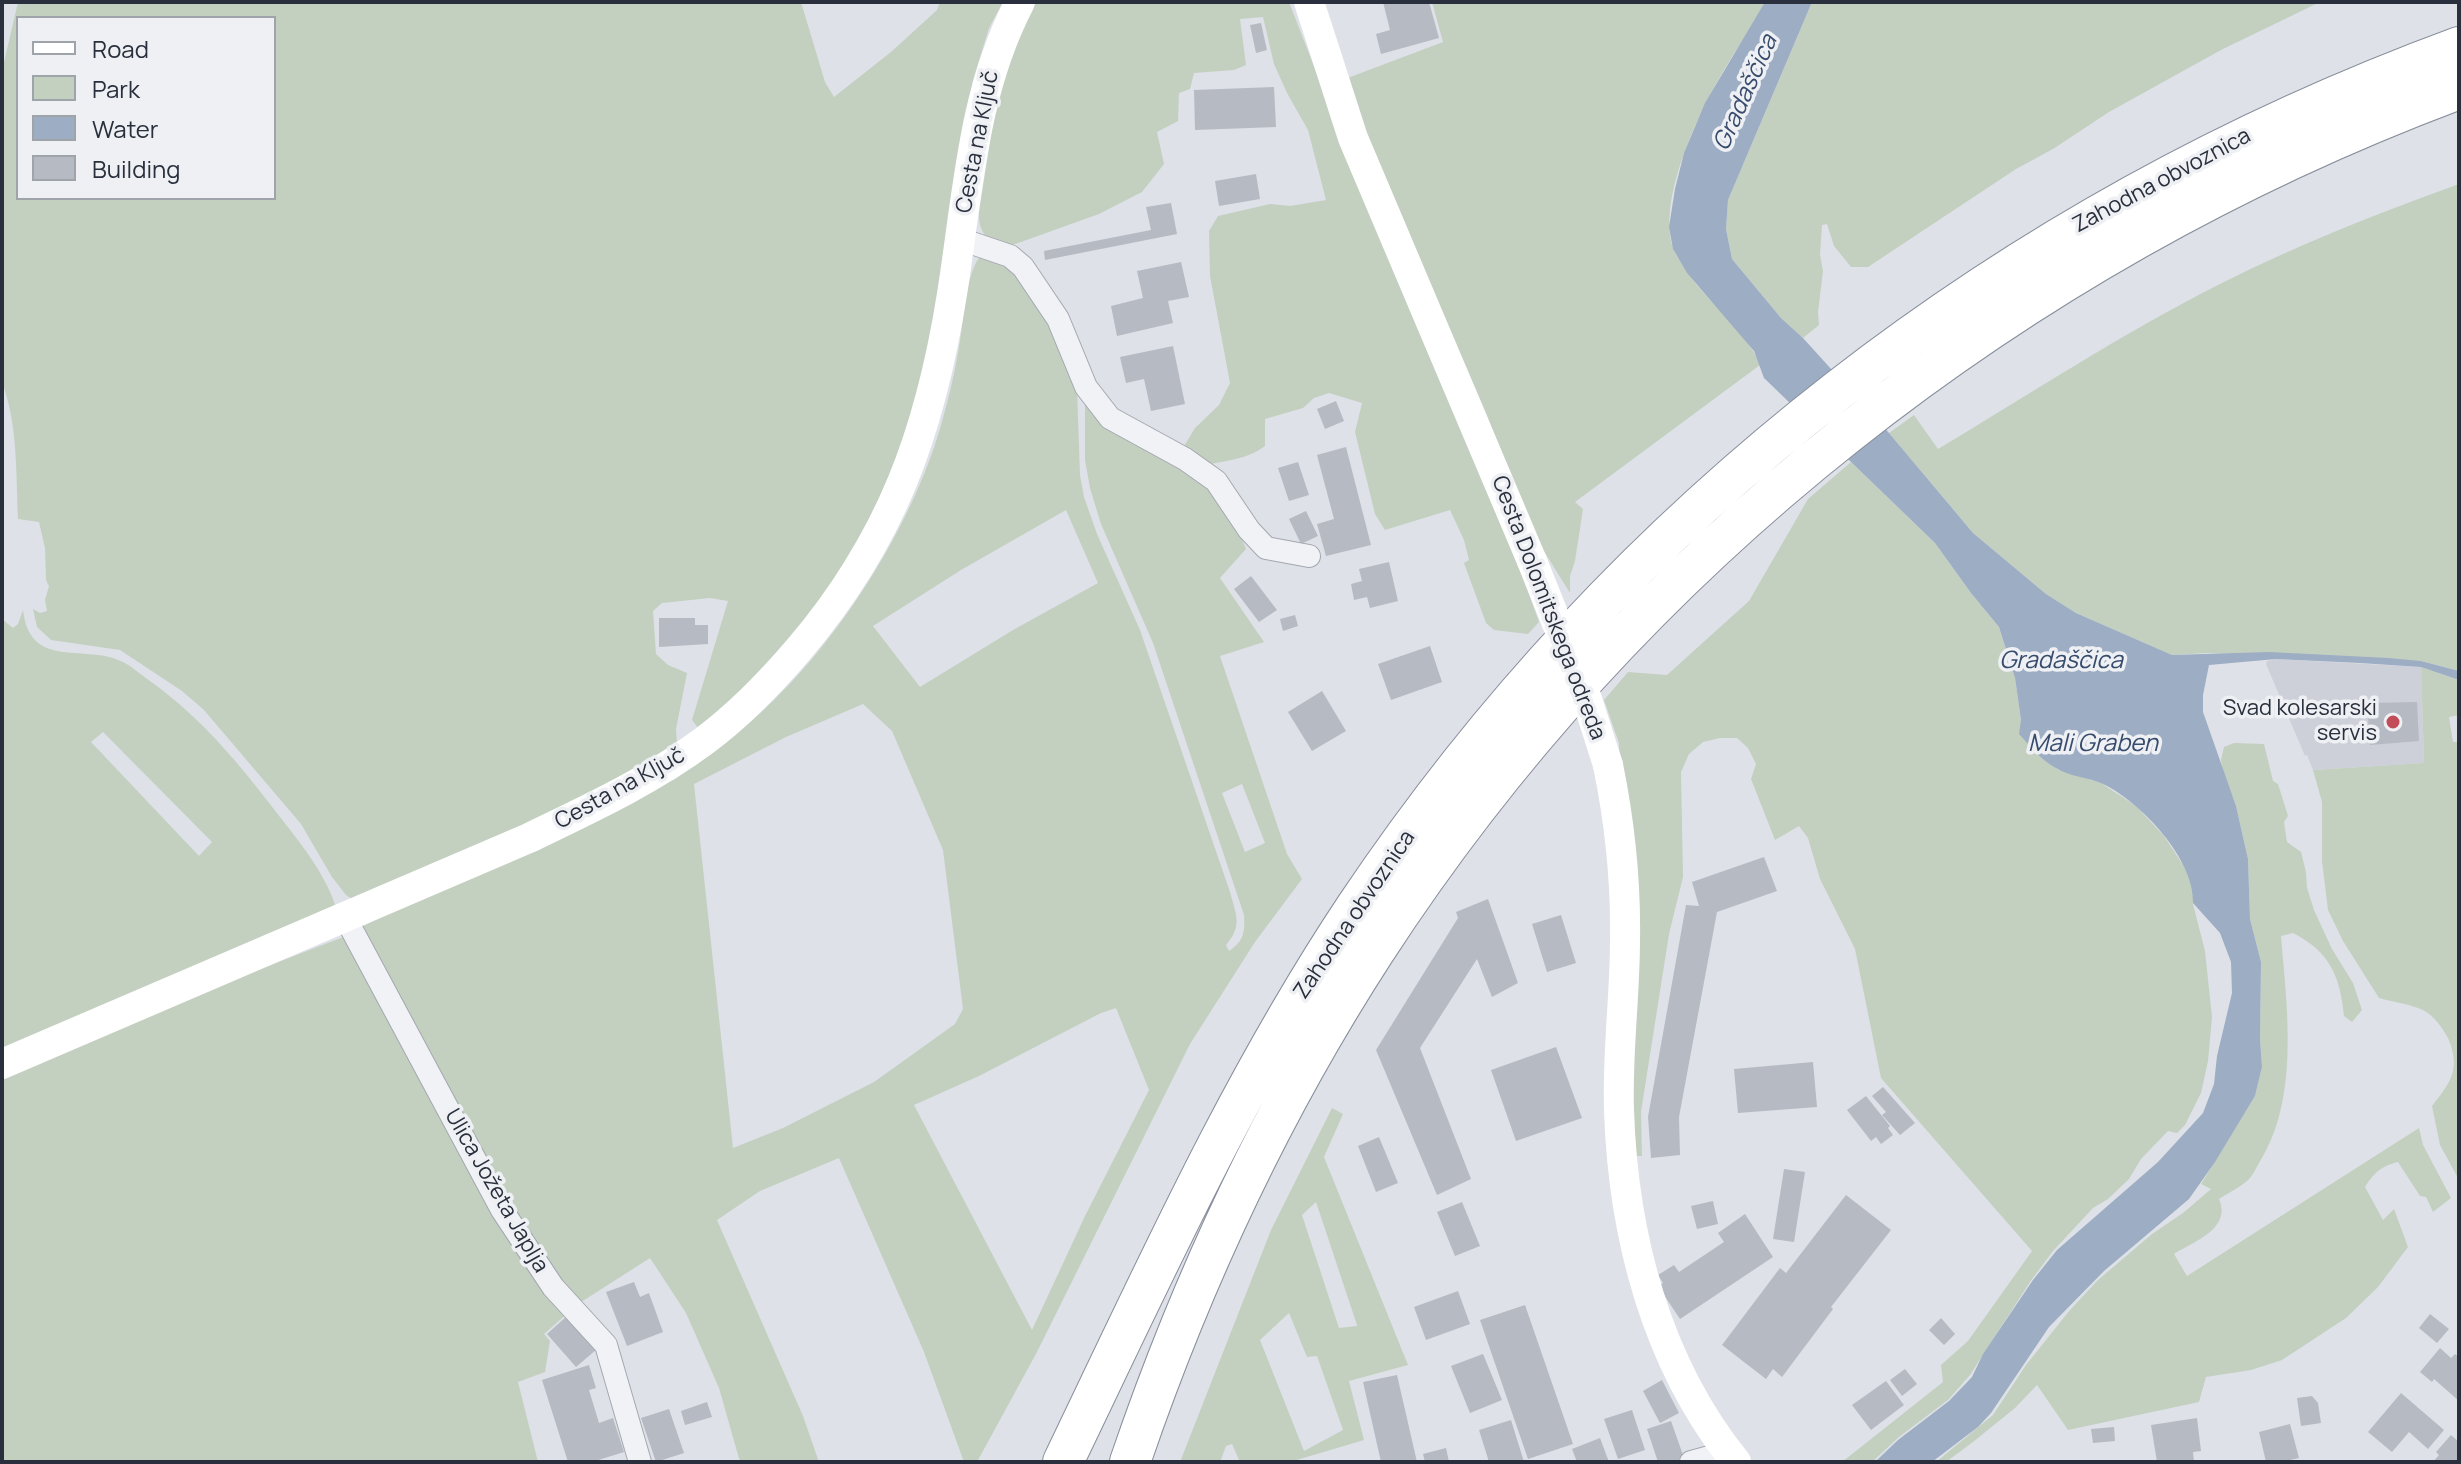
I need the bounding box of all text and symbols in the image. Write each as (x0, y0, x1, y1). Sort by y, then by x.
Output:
legend (16, 16, 276, 200)
water label: Gradaščica (1708, 31, 1784, 155)
text: Road (92, 32, 149, 65)
street label: Cesta na Ključ (951, 69, 1005, 215)
text: Park (92, 72, 140, 105)
text: Water (92, 112, 159, 145)
street label: Zahodna obvoznica (2069, 123, 2255, 239)
text: Building (92, 152, 180, 185)
street label: Cesta Dolomitskega odreda (1485, 472, 1611, 744)
water label: Gradaščica (1999, 647, 2123, 675)
place label: Svad kolesarski servis (2223, 696, 2377, 748)
marker: Svad kolesarski servis (2384, 713, 2402, 731)
water label: Mali Graben (2028, 730, 2158, 758)
street label: Cesta na Ključ (551, 742, 689, 836)
street label: Zahodna obvoznica (1289, 826, 1421, 1004)
street label: Ulica Jožeta Japlja (438, 1104, 554, 1278)

